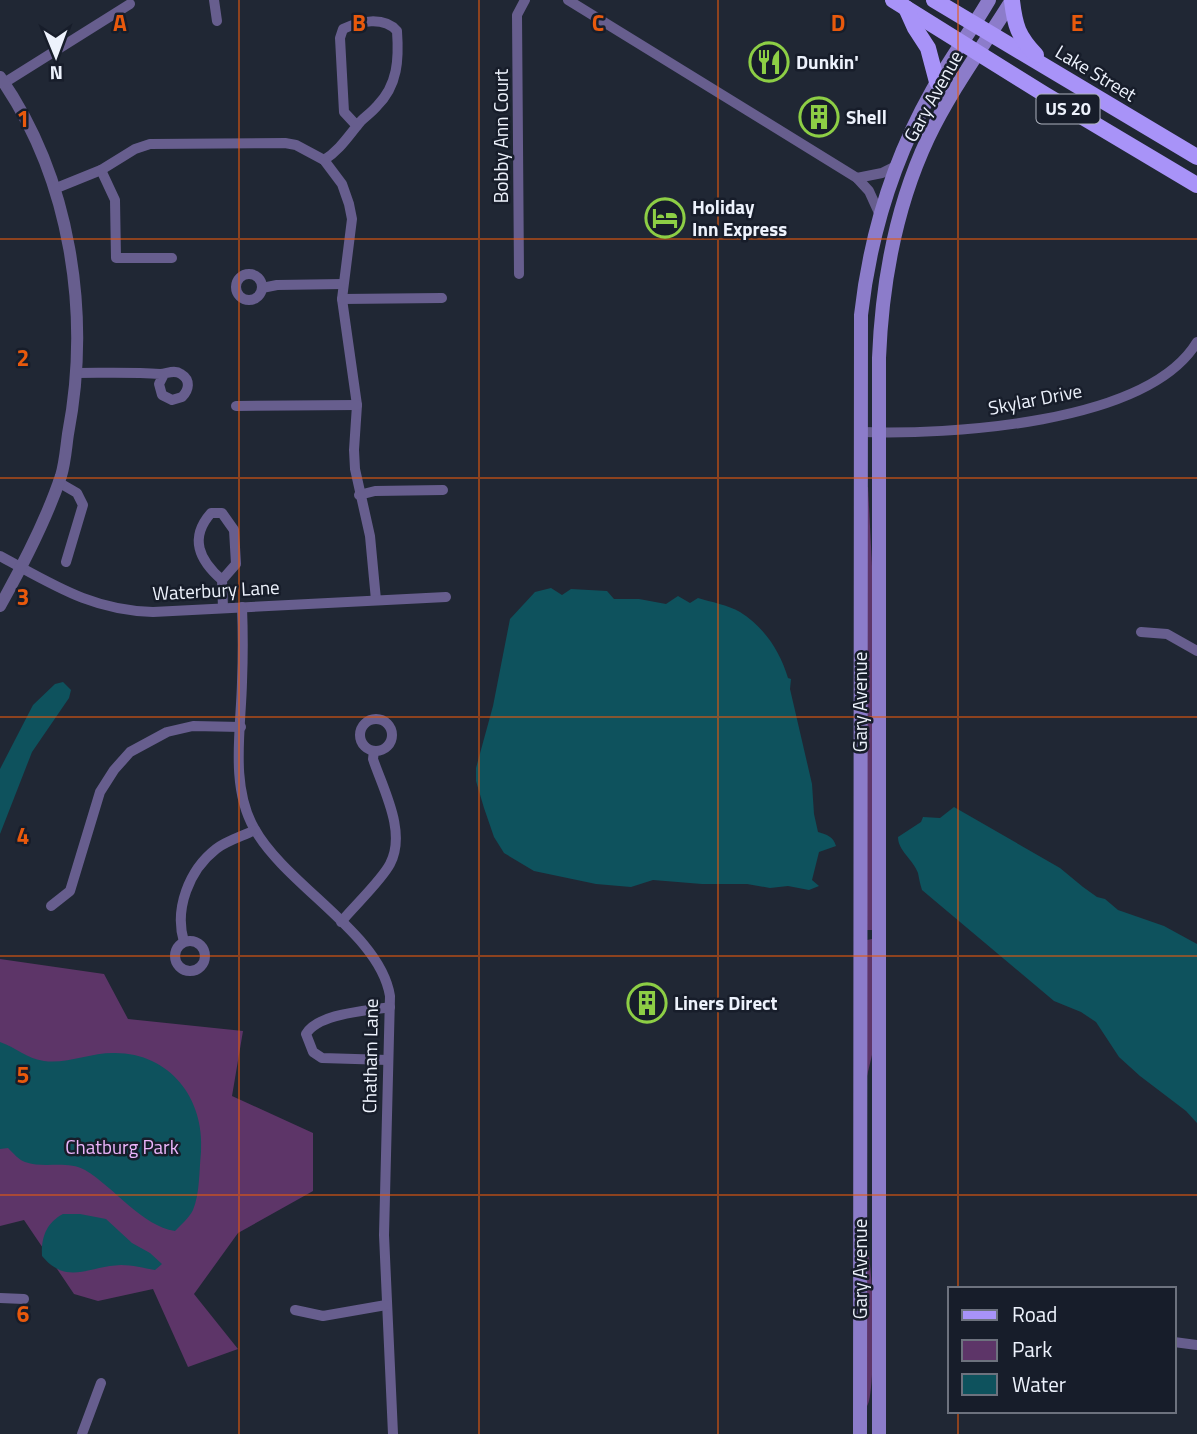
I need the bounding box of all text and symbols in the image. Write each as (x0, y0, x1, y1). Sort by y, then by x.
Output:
text: A (113, 5, 127, 40)
text: B (352, 5, 366, 40)
text: C (592, 5, 604, 40)
text: D (831, 5, 845, 40)
text: E (1071, 5, 1083, 40)
north arrow (21, 21, 91, 91)
street label: Lake Street (1050, 37, 1143, 108)
restaurant icon: Dunkin' (748, 41, 790, 83)
street label: Gary Avenue (895, 45, 970, 147)
place label: Dunkin' (796, 47, 859, 76)
text: N (49, 59, 63, 88)
street label: Bobby Ann Court (486, 69, 515, 203)
road number: US 20 (1036, 94, 1100, 124)
building icon: Shell (798, 96, 840, 138)
text: 1 (17, 101, 29, 136)
place label: Shell (846, 102, 887, 131)
place label: Holiday Inn Express (692, 192, 787, 243)
hotel icon: Holiday Inn Express (644, 197, 686, 239)
text: 2 (17, 340, 29, 375)
street label: Skylar Drive (986, 375, 1084, 422)
street label: Waterbury Lane (152, 572, 280, 607)
text: 3 (17, 579, 29, 614)
street label: Gary Avenue (845, 652, 874, 752)
text: 4 (17, 818, 29, 853)
building icon: Liners Direct (626, 982, 668, 1024)
place label: Liners Direct (674, 988, 778, 1017)
street label: Chatham Lane (354, 998, 385, 1114)
text: 5 (17, 1057, 29, 1092)
park label: Chatburg Park (65, 1132, 179, 1161)
street label: Gary Avenue (845, 1219, 874, 1319)
legend (948, 1287, 1176, 1413)
text: 6 (17, 1296, 30, 1331)
text: Road (1012, 1298, 1057, 1330)
text: Park (1012, 1333, 1052, 1365)
text: Water (1012, 1368, 1066, 1400)

